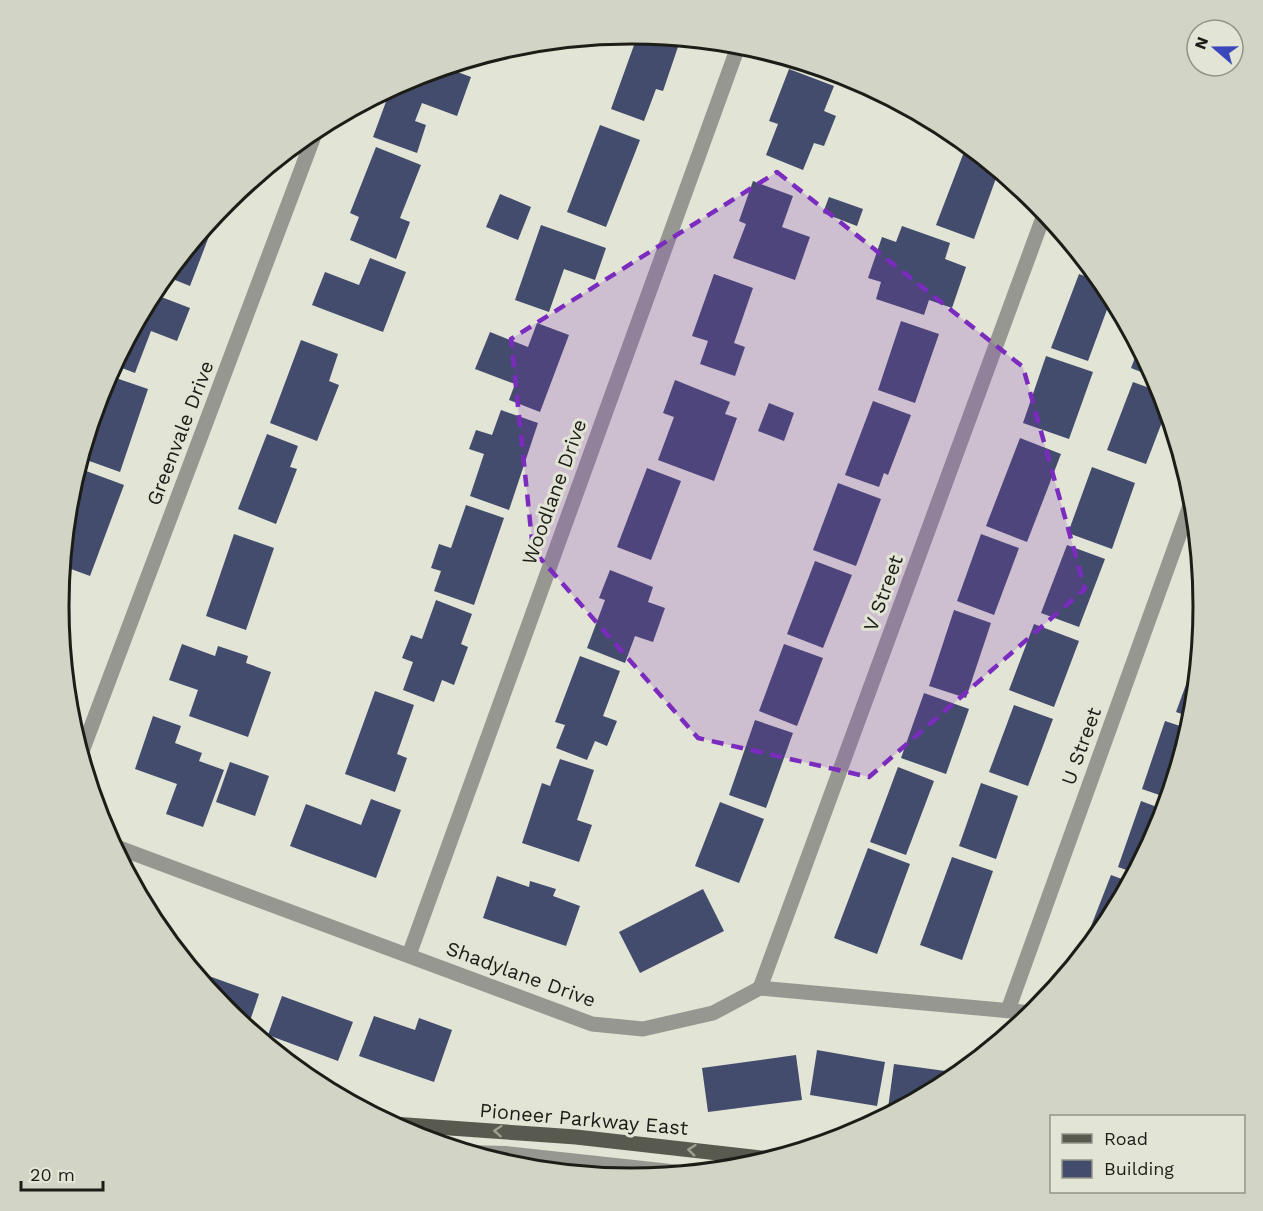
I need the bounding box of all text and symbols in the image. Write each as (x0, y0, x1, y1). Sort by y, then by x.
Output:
north arrow (1185, 18, 1245, 78)
text: N (1190, 34, 1212, 52)
street label: Greenvale Drive (141, 357, 219, 509)
street label: Woodlane Drive (517, 416, 591, 568)
street label: V Street (858, 551, 908, 634)
street label: U Street (1056, 703, 1106, 788)
street label: Shadylane Drive (443, 936, 599, 1012)
street label: Pioneer Parkway East (479, 1098, 690, 1140)
legend (1050, 1115, 1245, 1193)
one-way arrow (493, 1125, 502, 1138)
text: Road (1104, 1128, 1148, 1149)
one-way arrow (687, 1144, 696, 1157)
scale bar (21, 1154, 104, 1192)
text: Building (1104, 1158, 1174, 1179)
text: 20 m (30, 1164, 75, 1185)

